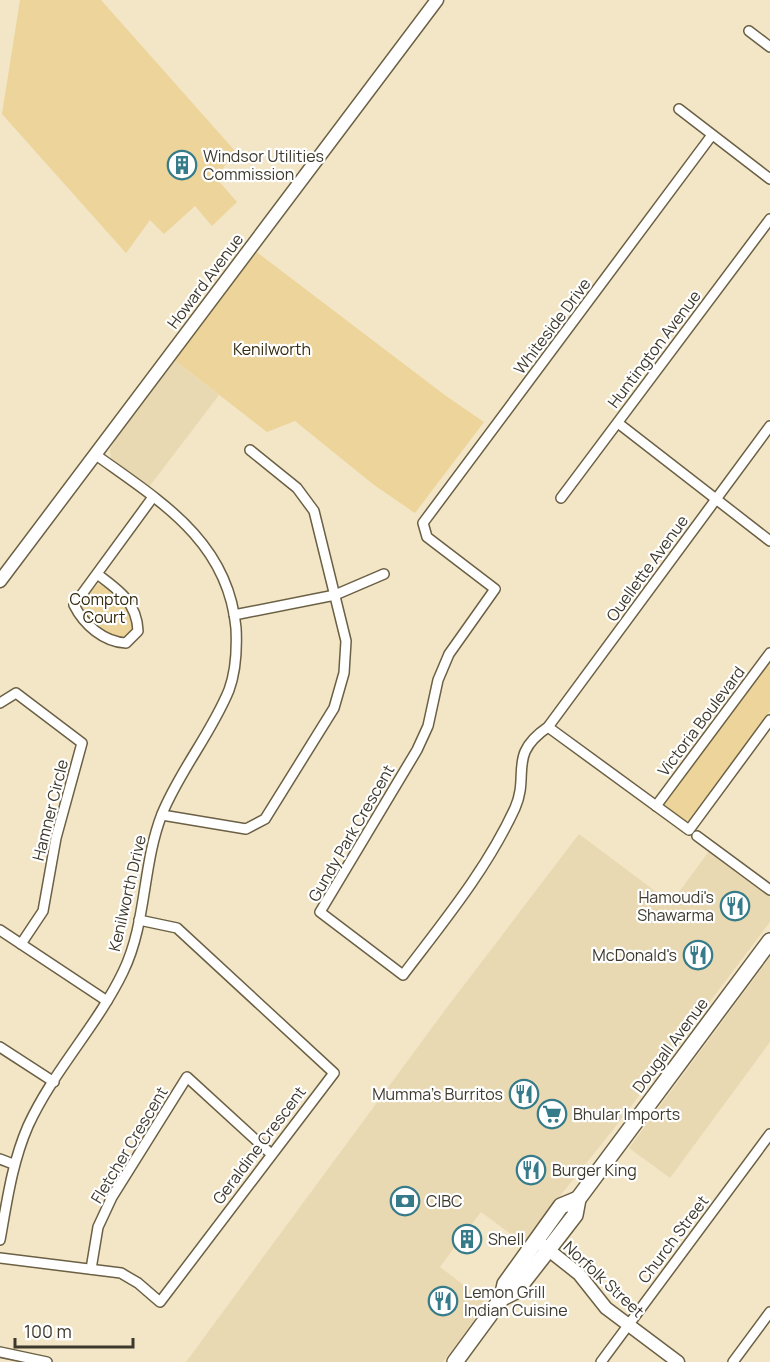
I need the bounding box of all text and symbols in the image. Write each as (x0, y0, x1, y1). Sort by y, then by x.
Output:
place label: Windsor Utilities Commission (203, 145, 324, 185)
building icon: Windsor Utilities Commission (166, 149, 198, 181)
street label: Howard Avenue (162, 229, 248, 333)
street label: Whiteside Drive (509, 273, 595, 379)
street label: Huntington Avenue (602, 286, 706, 412)
park label: Kenilworth (233, 338, 311, 360)
street label: Ouellette Avenue (601, 510, 693, 626)
park label: Compton Court (69, 588, 139, 628)
street label: Victoria Boulevard (652, 662, 750, 780)
street label: Hamner Circle (27, 757, 73, 863)
street label: Gundy Park Crescent (303, 760, 399, 906)
street label: Kenilworth Drive (103, 833, 151, 953)
place label: Hamoudi's Shawarma (637, 886, 714, 926)
restaurant icon: Hamoudi's Shawarma (719, 890, 751, 922)
restaurant icon: McDonald's (682, 939, 714, 971)
place label: McDonald's (592, 944, 677, 966)
street label: Dougall Avenue (627, 993, 713, 1097)
restaurant icon: Mumma's Burritos (508, 1078, 540, 1110)
street label: Geraldine Crescent (207, 1082, 311, 1208)
street label: Fletcher Crescent (85, 1083, 173, 1207)
place label: Mumma's Burritos (372, 1083, 503, 1105)
supermarket icon: Bhular Imports (536, 1098, 568, 1130)
place label: Bhular Imports (573, 1103, 680, 1125)
restaurant icon: Burger King (515, 1154, 547, 1186)
place label: Burger King (552, 1159, 637, 1181)
bank icon: CIBC (389, 1185, 421, 1217)
place label: CIBC (426, 1190, 462, 1212)
street label: Church Street (633, 1191, 713, 1287)
building icon: Shell (451, 1223, 483, 1255)
place label: Shell (488, 1228, 524, 1250)
street label: Norfolk Street (559, 1236, 649, 1322)
place label: Lemon Grill Indian Cuisine (464, 1281, 568, 1321)
restaurant icon: Lemon Grill Indian Cuisine (427, 1285, 459, 1317)
scale bar (15, 1311, 134, 1349)
text: 100 m (24, 1319, 72, 1343)

